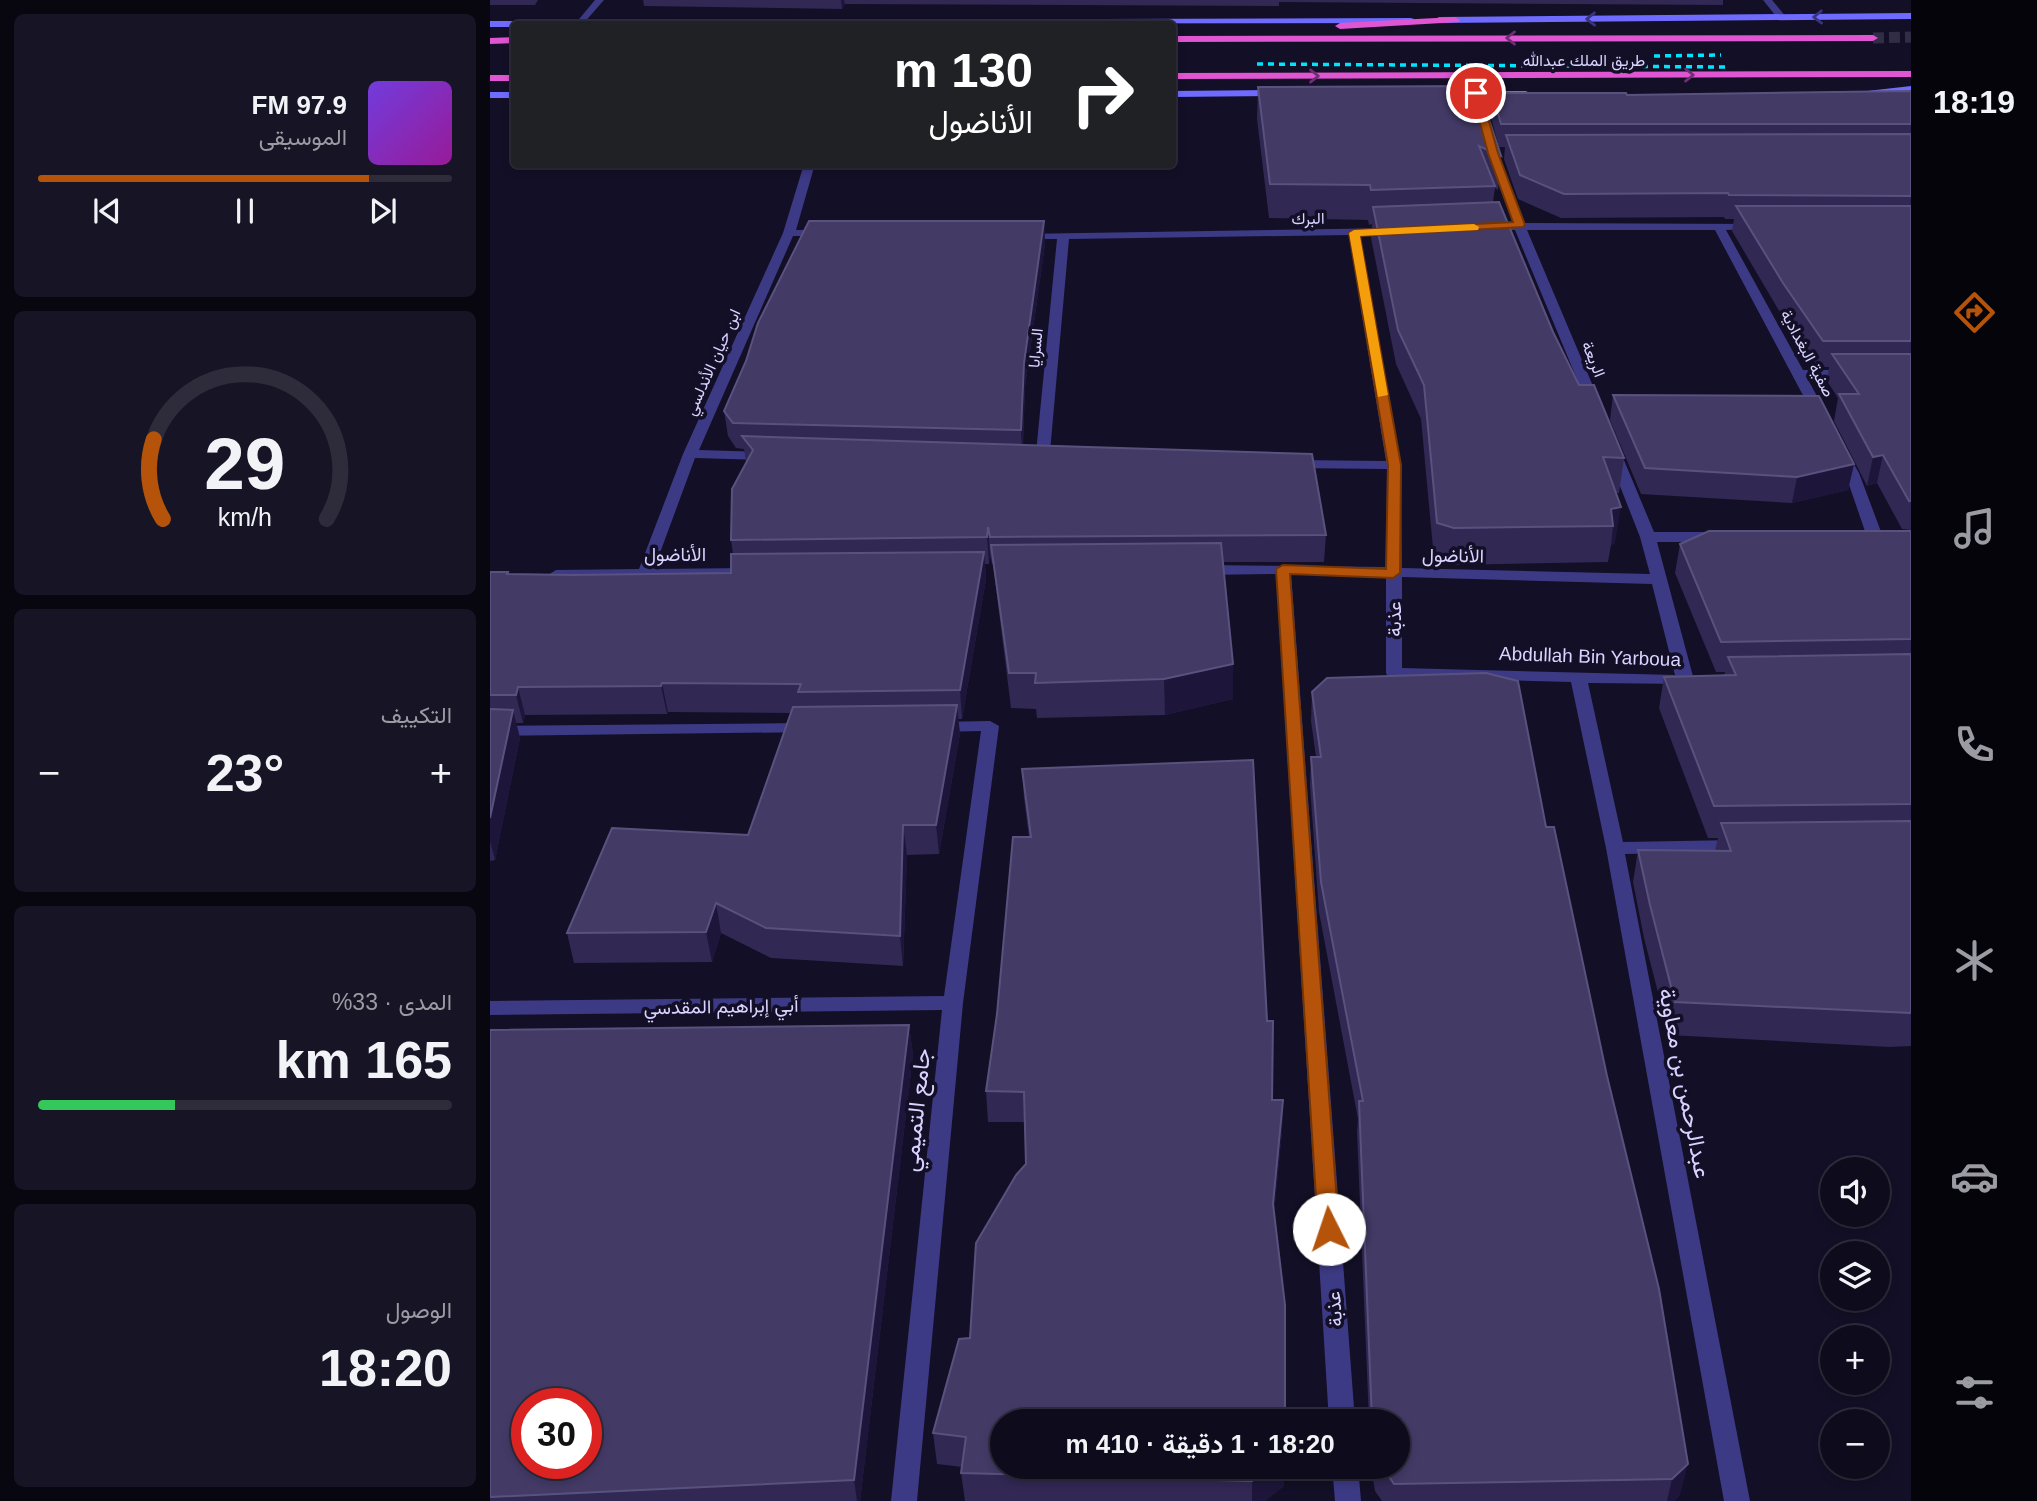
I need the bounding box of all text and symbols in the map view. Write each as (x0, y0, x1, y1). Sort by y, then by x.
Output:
one-way arrow (1813, 9, 1823, 25)
one-way arrow (1585, 11, 1596, 27)
one-way arrow (1505, 30, 1516, 46)
text: 130 m (894, 43, 1033, 97)
icon: right (1057, 49, 1148, 140)
street label: طريق الملك عبدالله (1523, 51, 1645, 71)
pin (1446, 63, 1506, 123)
one-way arrow (1684, 67, 1694, 83)
one-way arrow (1309, 68, 1320, 84)
icon: arrive (1457, 74, 1495, 112)
text: 18:19 (1933, 84, 2015, 120)
text: 97.9 FM (252, 90, 347, 120)
text: الأناضول (928, 104, 1033, 140)
text: الموسيقى (259, 124, 347, 150)
icon: previous (88, 192, 126, 230)
icon: pause (226, 192, 264, 230)
icon: next (364, 192, 402, 230)
street label: البرك (1291, 210, 1325, 229)
icon: directions (1950, 288, 1999, 337)
street label: ابن حيان الأندلسي (681, 306, 748, 420)
street label: صفية البغدادية (1777, 307, 1838, 400)
street label: السرايا (1025, 327, 1048, 369)
street label: الريعة (1577, 339, 1608, 380)
text: 29 (205, 424, 285, 505)
text: km/h (218, 503, 272, 531)
icon: music (1950, 504, 1999, 553)
street label: الأناضول (644, 544, 706, 566)
street label: الأناضول (1422, 544, 1484, 568)
street label: عذبة (1384, 601, 1406, 637)
street label: Abdullah Bin Yarboua (1499, 643, 1682, 670)
text: التكييف (381, 702, 452, 728)
icon: phone (1950, 720, 1999, 769)
text: 23° (206, 744, 284, 802)
text: − (38, 752, 60, 794)
text: + (430, 752, 452, 794)
icon: climate (1950, 936, 1999, 985)
street label: عبدالرحمن بن معاوية (1652, 986, 1716, 1181)
text: المدى · 33% (332, 989, 452, 1015)
street label: أبي إبراهيم المقدسي (643, 995, 799, 1023)
text: 165 km (276, 1031, 452, 1089)
street label: جامع التميمي (897, 1047, 941, 1174)
icon: car (1950, 1152, 1999, 1201)
map controls (1820, 1157, 1890, 1479)
button: sound (1820, 1157, 1890, 1227)
position arrow (1292, 1192, 1366, 1266)
button: layers (1820, 1241, 1890, 1311)
street label: عذبة (1323, 1290, 1347, 1327)
text: الوصول (386, 1297, 452, 1323)
button: + (1820, 1325, 1890, 1395)
text: 18:20 (319, 1339, 452, 1397)
icon: filters (1950, 1368, 1999, 1417)
speed limit sign: 30 (511, 1388, 602, 1479)
button: − (1820, 1409, 1890, 1479)
text: 18:20 · 1 دقيقة · 410 m (1065, 1429, 1335, 1459)

